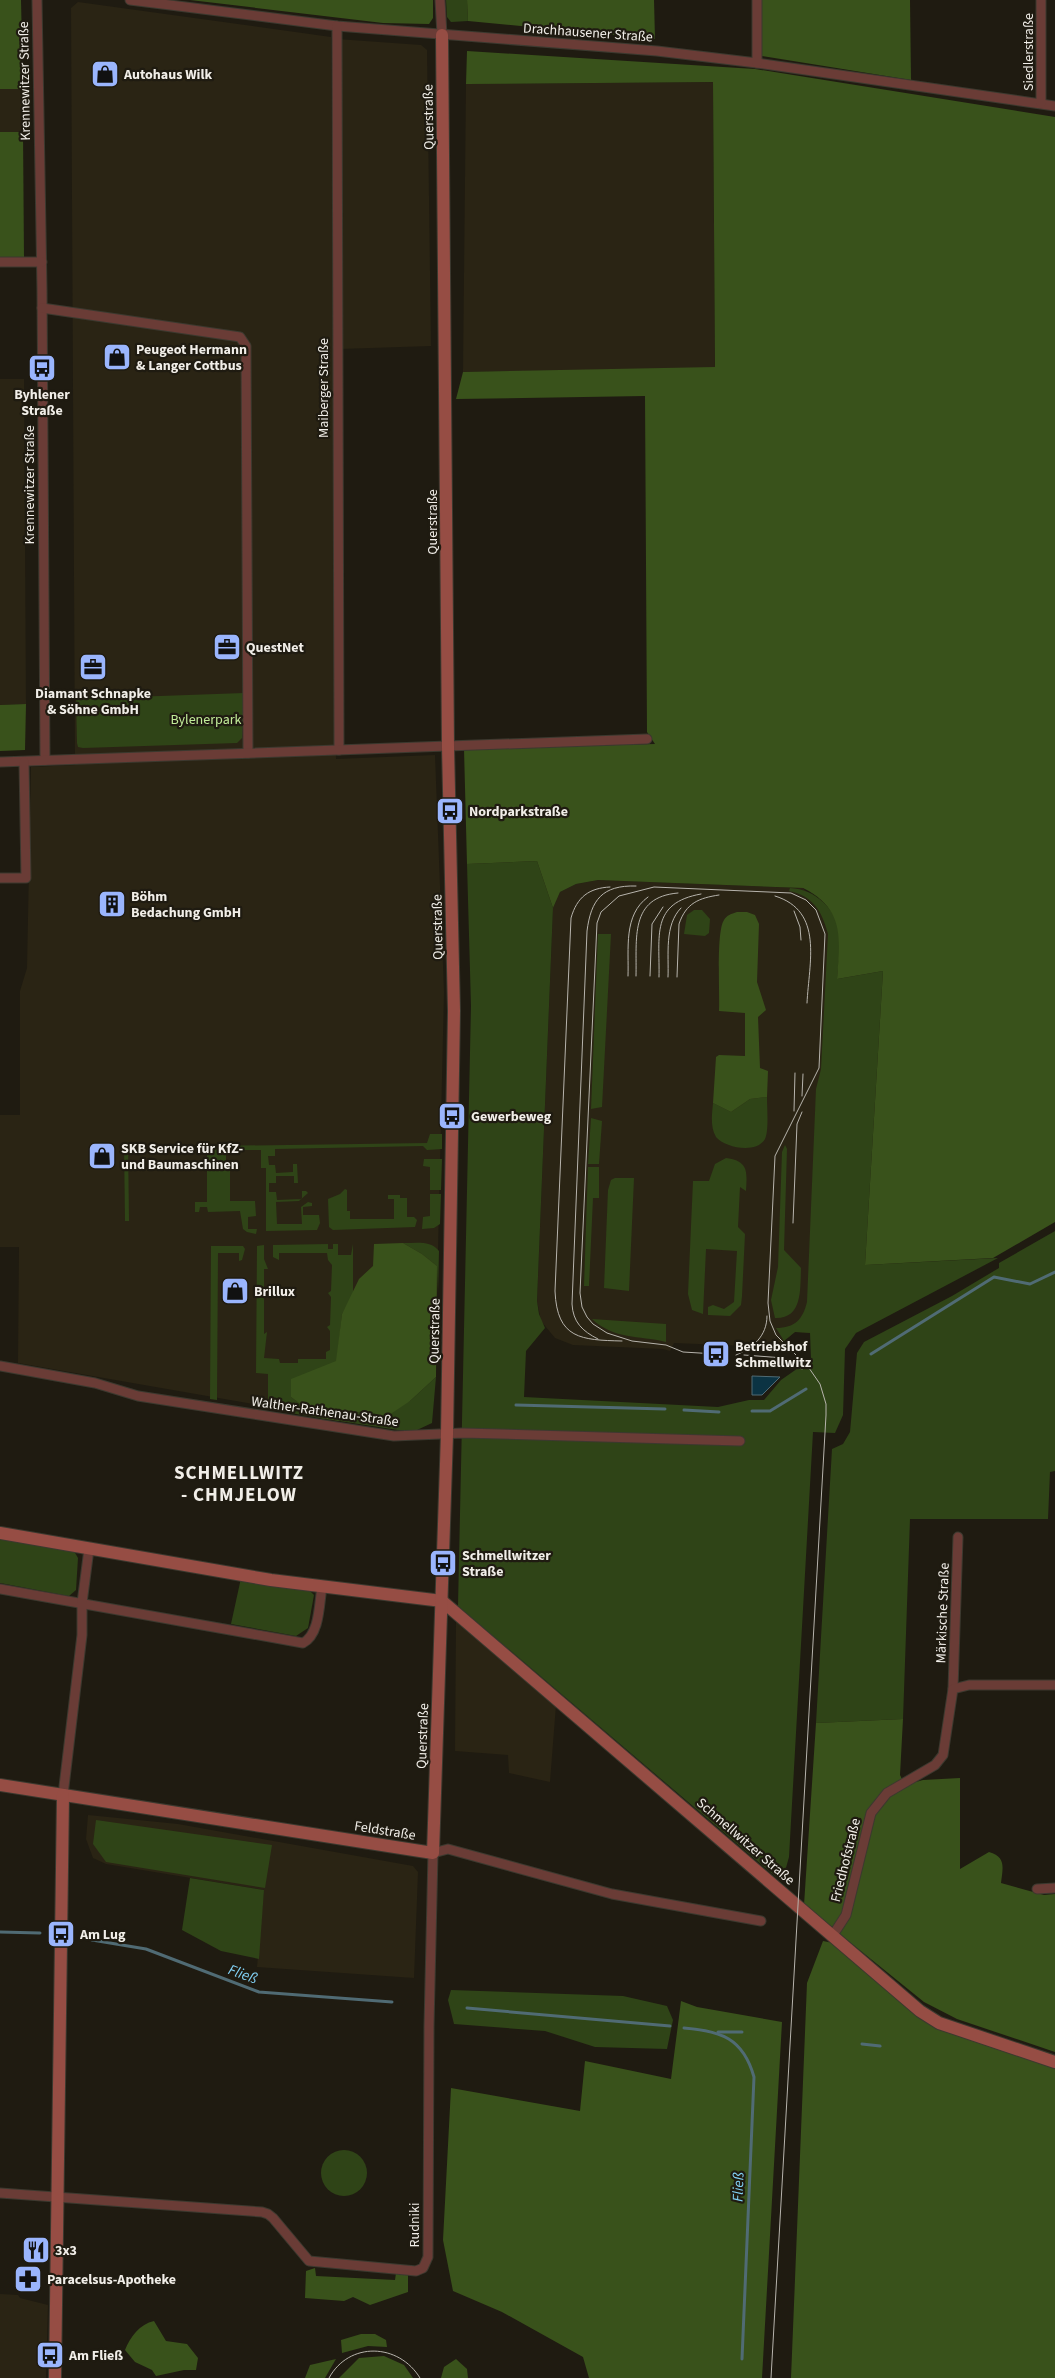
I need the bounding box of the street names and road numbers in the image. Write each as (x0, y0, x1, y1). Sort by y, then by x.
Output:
street label: Siedlerstraße (1019, 13, 1039, 91)
street label: Drachhausener Straße (522, 18, 654, 48)
street label: Krennewitzer Straße (14, 21, 36, 141)
street label: Querstraße (418, 84, 440, 150)
street label: Maiberger Straße (314, 338, 334, 438)
street label: Krennewitzer Straße (20, 425, 40, 545)
street label: Querstraße (423, 489, 443, 555)
street label: Querstraße (427, 894, 449, 960)
street label: Querstraße (424, 1298, 446, 1364)
street label: Walther-Rathenau-Straße (250, 1392, 400, 1432)
street label: Märkische Straße (931, 1562, 955, 1664)
street label: Querstraße (412, 1703, 434, 1769)
street label: Schmellwitzer Straße (692, 1793, 799, 1890)
street label: Feldstraße (353, 1816, 417, 1846)
street label: Friedhofstraße (826, 1816, 866, 1904)
street label: Rudniki (405, 2203, 425, 2247)

